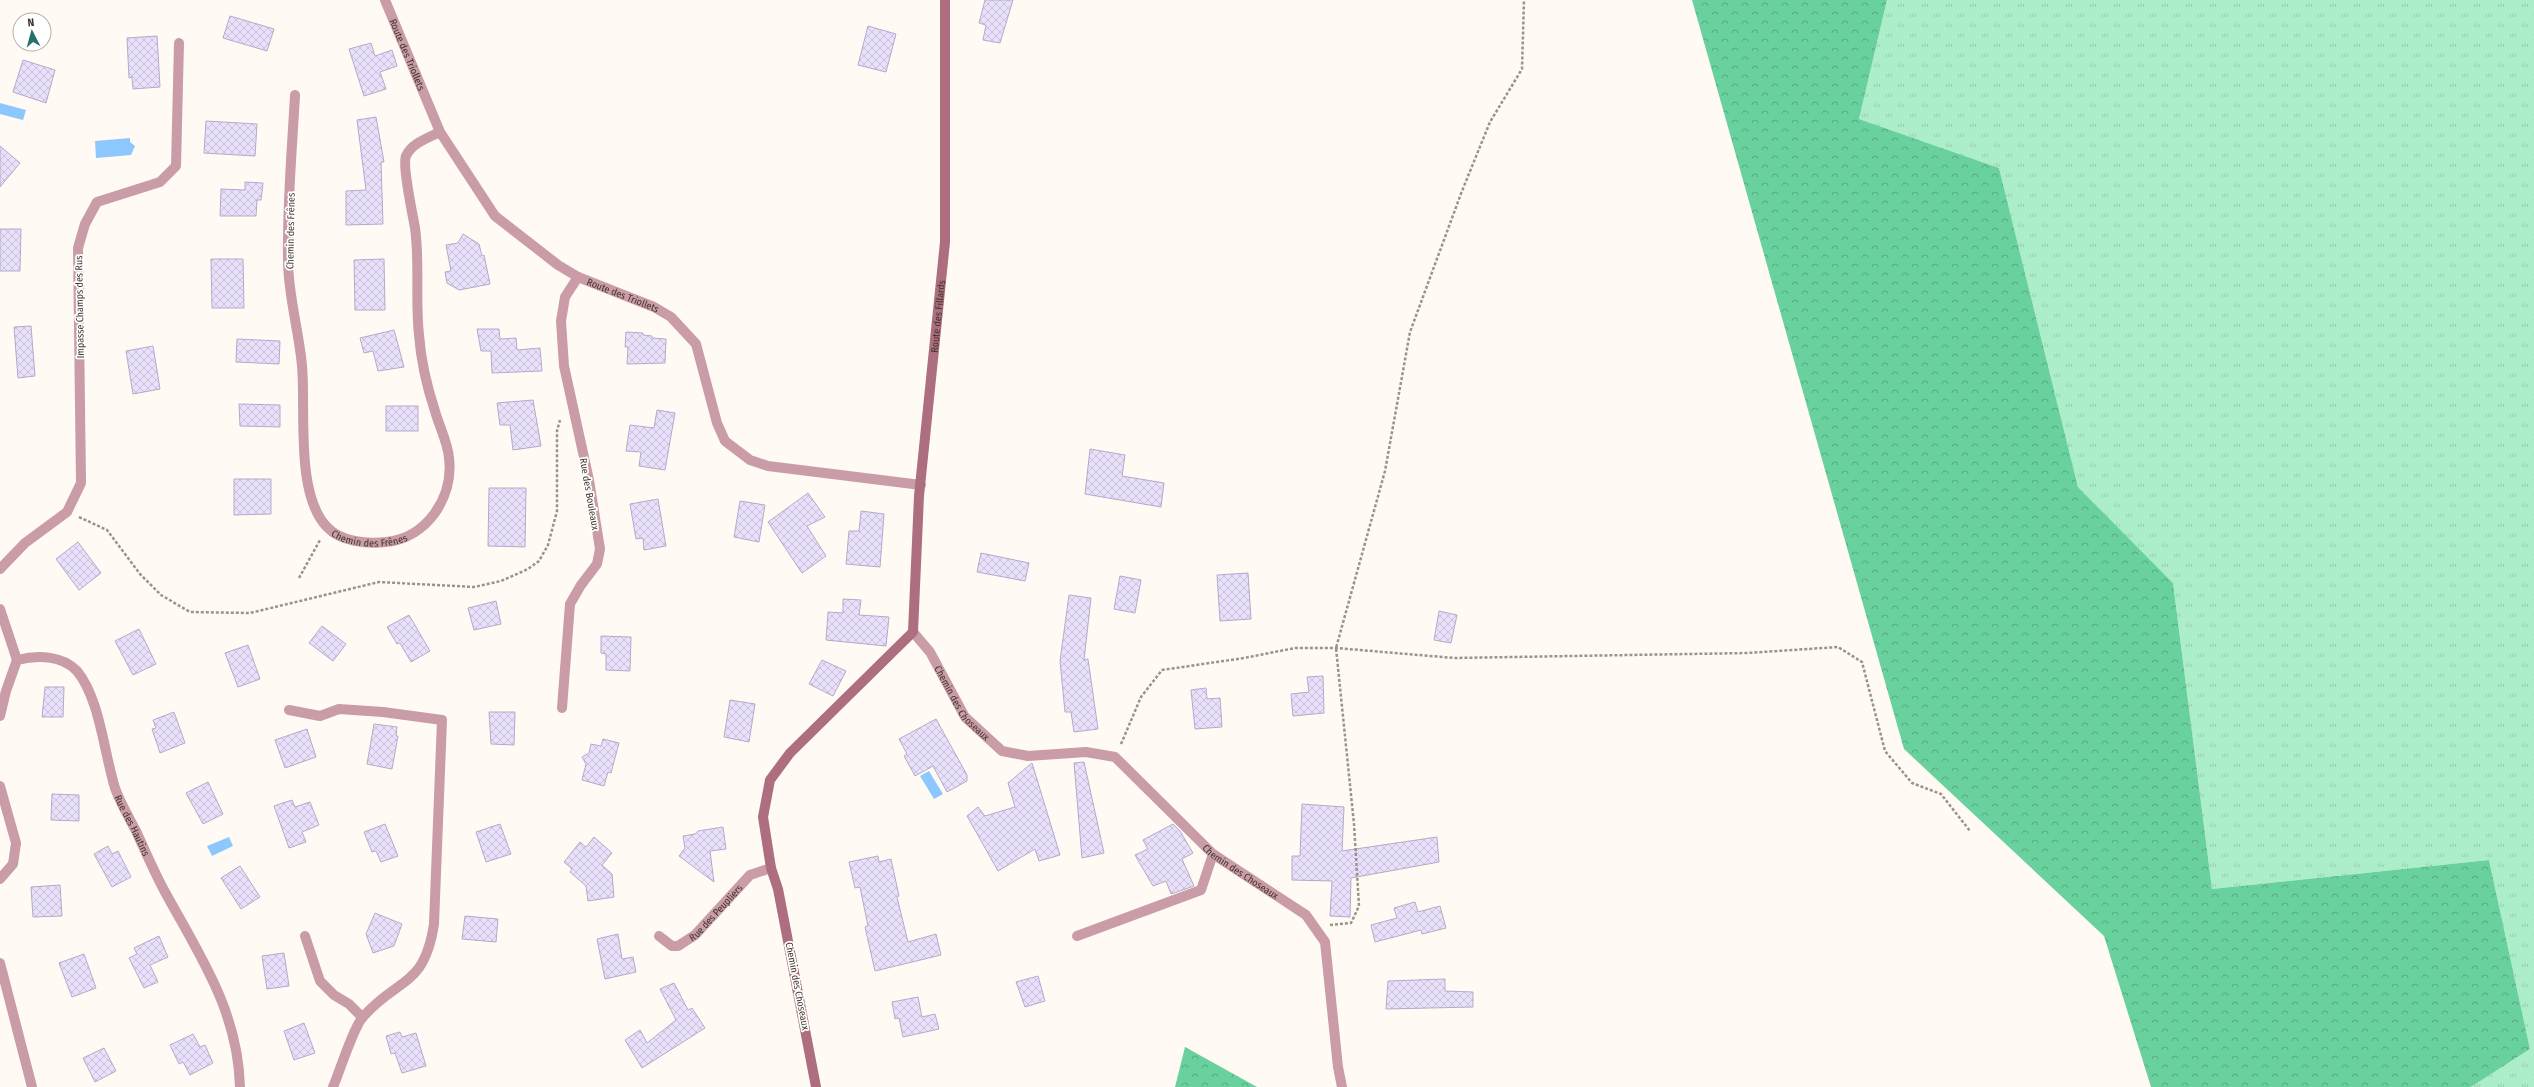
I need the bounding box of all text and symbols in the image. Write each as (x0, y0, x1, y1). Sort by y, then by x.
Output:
north arrow (12, 12, 52, 52)
text: N (27, 16, 35, 29)
street label: Route des Triollets (386, 17, 427, 93)
street label: Chemin des Frênes (284, 193, 298, 269)
street label: Impasse Champs des Rus (73, 256, 87, 358)
street label: Route des Triollets (585, 276, 661, 316)
street label: Route des Fillards (929, 280, 948, 353)
street label: Rue des Bouleaux (577, 457, 601, 532)
street label: Chemin des Frênes (329, 528, 409, 550)
street label: Chemin des Choseaux (931, 664, 992, 744)
street label: Rue des Hautins (111, 793, 152, 858)
street label: Chemin des Choseaux (1200, 842, 1281, 903)
street label: Rue des Peupliers (687, 882, 745, 944)
street label: Chemin des Choseaux (783, 941, 812, 1032)

